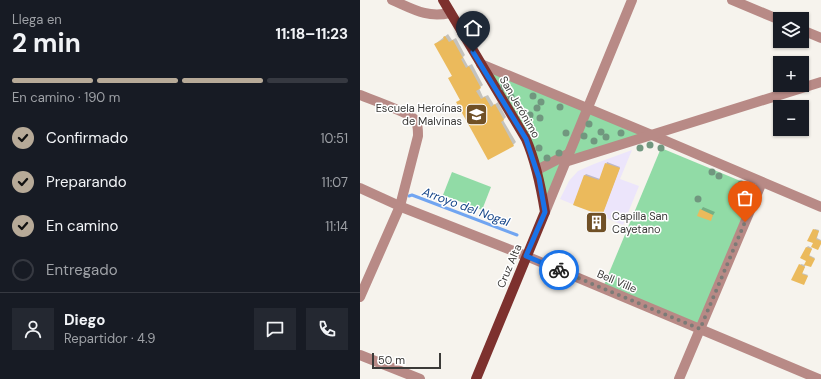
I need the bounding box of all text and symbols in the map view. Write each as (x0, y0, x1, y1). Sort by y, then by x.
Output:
text: Llega en (12, 11, 62, 28)
pin (456, 11, 490, 52)
map controls (773, 12, 809, 136)
button: layers (773, 12, 809, 48)
icon: home (462, 17, 484, 39)
text: 11:18–11:23 (275, 24, 348, 44)
text: 2 min (12, 26, 81, 60)
button: + (773, 56, 809, 92)
street label: San Jerónimo (497, 74, 543, 140)
text: En camino · 190 m (12, 89, 120, 106)
button: − (773, 100, 809, 136)
place label: Escuela Heroínas de Malvinas (376, 101, 462, 128)
school or university icon: Escuela Heroínas de Malvinas (464, 101, 490, 127)
icon: check (12, 127, 34, 149)
text: Confirmado (46, 128, 128, 148)
text: 10:51 (320, 130, 348, 147)
icon: check (12, 171, 34, 193)
text: Preparando (46, 172, 127, 192)
text: 11:07 (322, 174, 348, 191)
pin (728, 181, 762, 222)
water label: Arroyo del Nogal (419, 183, 512, 230)
icon: bag (734, 187, 756, 209)
building icon: Capilla San Cayetano (583, 209, 609, 235)
place label: Capilla San Cayetano (612, 209, 668, 236)
icon: check (12, 215, 34, 237)
text: En camino (46, 216, 118, 236)
text: 11:14 (325, 218, 348, 235)
street label: Cruz Alta (494, 242, 524, 290)
courier (539, 250, 579, 290)
icon: bike (548, 259, 570, 281)
text: Entregado (46, 260, 118, 280)
street label: Bell Ville (595, 266, 639, 296)
button: person (12, 308, 54, 350)
button: chat (254, 308, 296, 350)
button: phone (306, 308, 348, 350)
text: Diego (64, 310, 105, 330)
text: Repartidor · 4.9 (64, 330, 155, 347)
scale bar (372, 351, 441, 370)
text: 50 m (378, 353, 405, 367)

